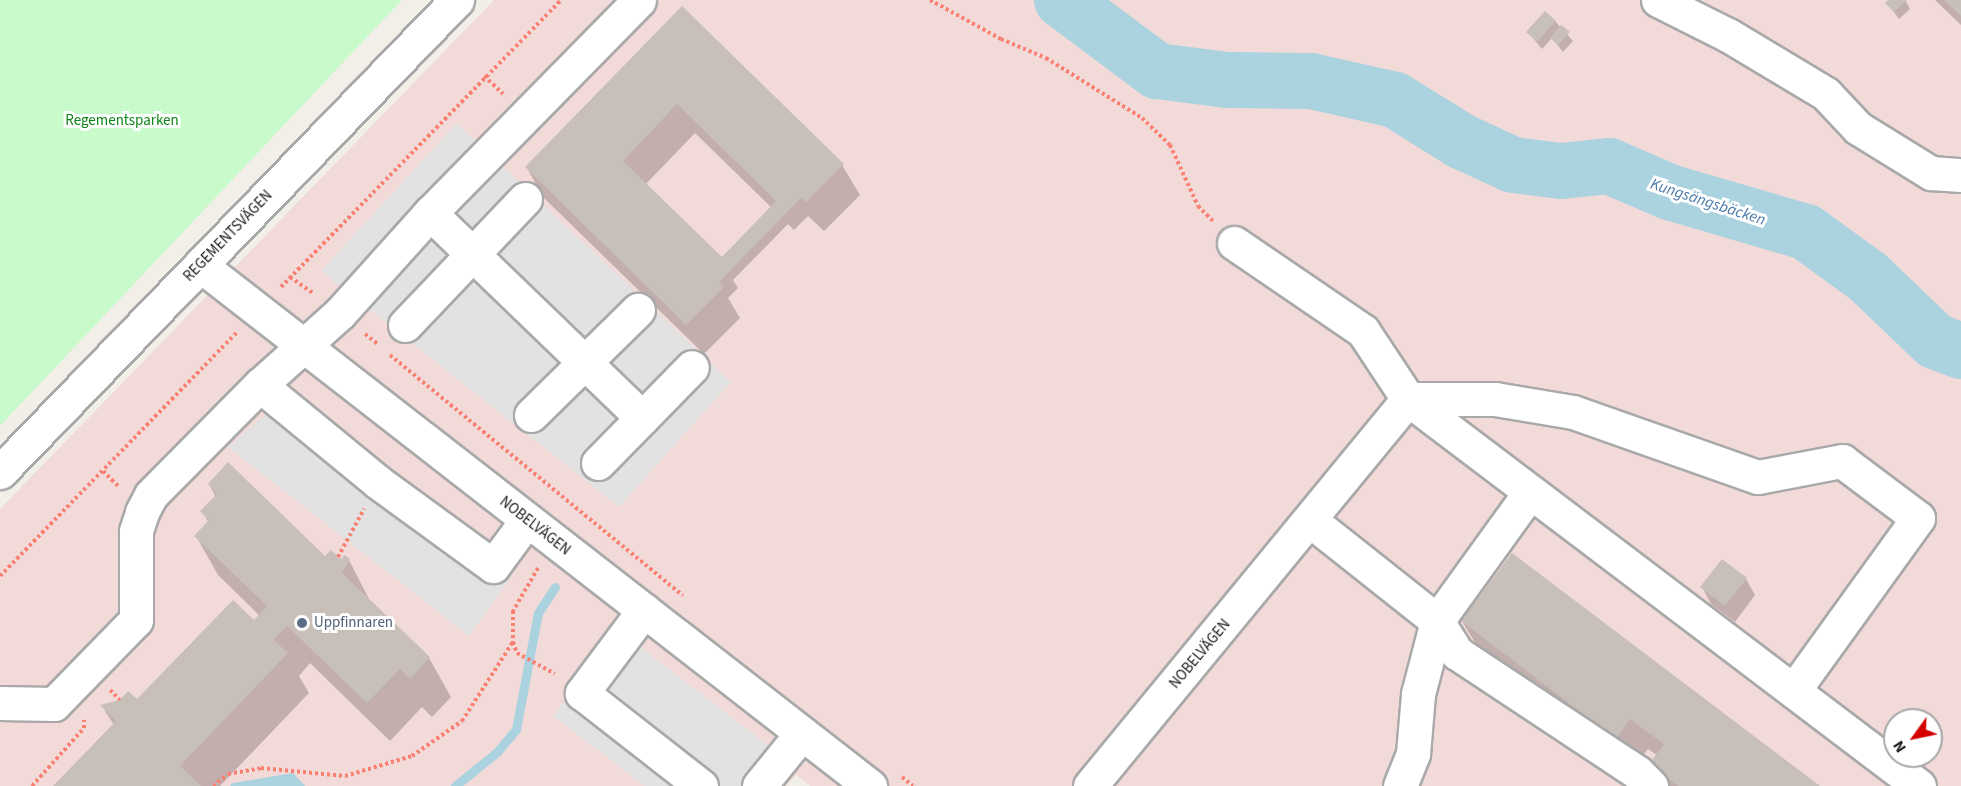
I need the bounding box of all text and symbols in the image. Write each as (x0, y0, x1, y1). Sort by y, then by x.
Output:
park label: Regementsparken (65, 112, 179, 130)
water label: Kungsängsbäcken (1648, 174, 1768, 230)
street label: REGEMENTSVÄGEN (180, 187, 276, 285)
street label: NOBELVÄGEN (496, 493, 574, 559)
place label: Uppfinnaren (314, 614, 393, 632)
marker: Uppfinnaren (295, 616, 309, 630)
street label: NOBELVÄGEN (1166, 616, 1234, 692)
north arrow (1883, 708, 1943, 768)
text: N (1887, 736, 1912, 757)

